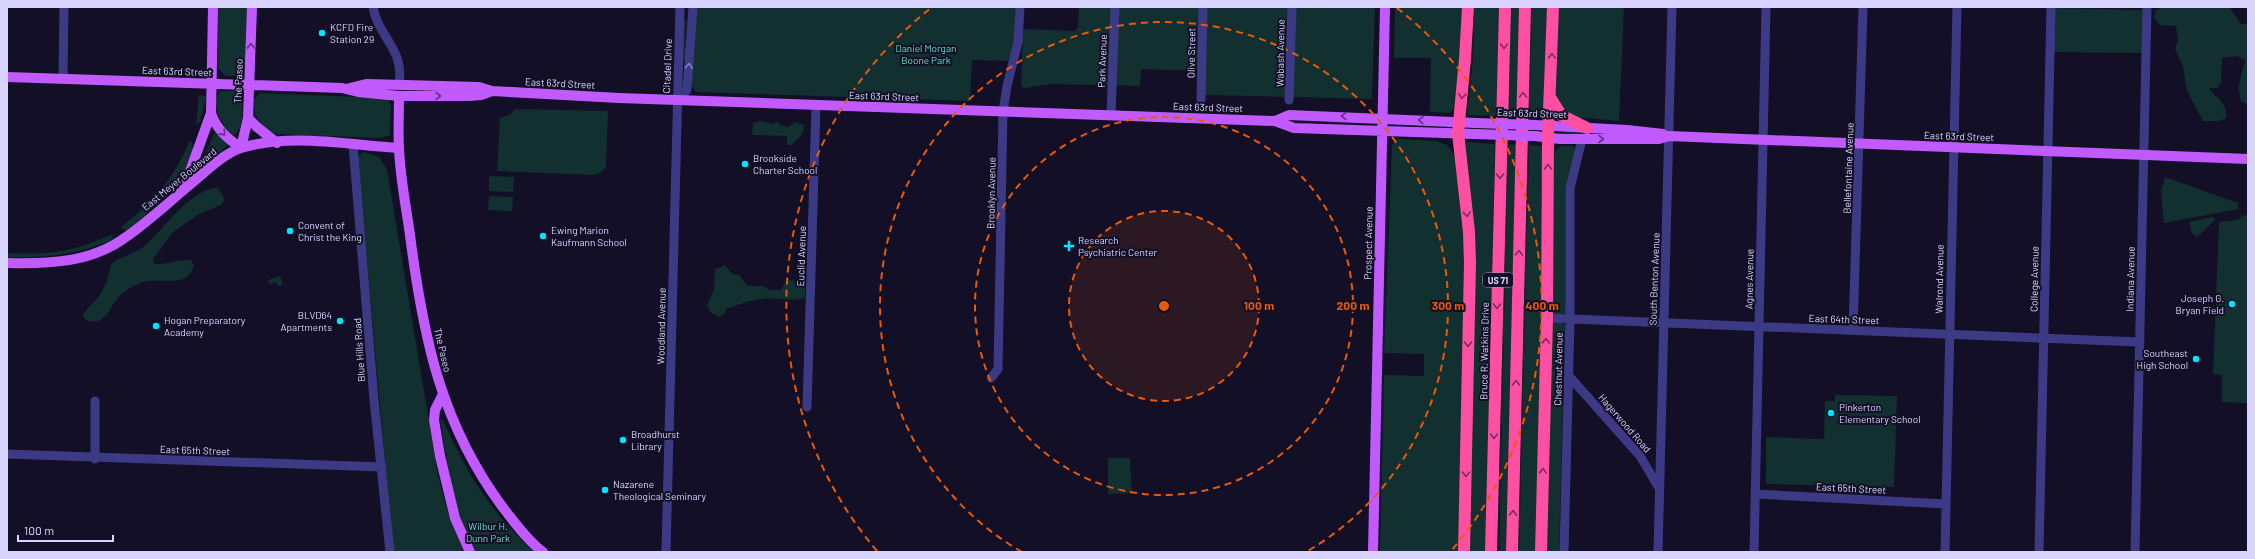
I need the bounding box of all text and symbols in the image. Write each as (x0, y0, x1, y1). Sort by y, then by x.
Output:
street label: Wabash Avenue (1273, 19, 1287, 87)
place label: KCFD Fire Station 29 (330, 21, 374, 45)
street label: Olive Street (1185, 27, 1197, 78)
marker: KCFD Fire Station 29 (317, 28, 327, 38)
street label: Park Avenue (1095, 34, 1109, 88)
street label: Citadel Drive (660, 38, 674, 94)
park label: Daniel Morgan Boone Park (896, 42, 956, 66)
one-way arrow (247, 43, 255, 49)
one-way arrow (1499, 43, 1508, 49)
one-way arrow (1548, 53, 1556, 59)
street label: The Paseo (231, 58, 245, 104)
one-way arrow (685, 63, 694, 69)
street label: East 63rd Street (142, 64, 213, 78)
street label: East 63rd Street (525, 75, 596, 91)
street label: East 63rd Street (849, 89, 920, 103)
one-way arrow (435, 92, 441, 100)
one-way arrow (1519, 92, 1527, 98)
one-way arrow (1457, 93, 1466, 99)
street label: East 63rd Street (1173, 100, 1244, 114)
street label: East 63rd Street (1497, 106, 1568, 120)
one-way arrow (1341, 112, 1347, 121)
one-way arrow (1418, 116, 1424, 124)
street label: Bellefontaine Avenue (1840, 122, 1856, 214)
one-way arrow (218, 128, 226, 136)
street label: East 63rd Street (1924, 129, 1995, 143)
one-way arrow (1598, 135, 1604, 143)
street label: East Meyer Boulevard (139, 145, 219, 213)
place label: Brookside Charter School (753, 152, 817, 176)
street label: Brooklyn Avenue (984, 157, 998, 229)
marker: Brookside Charter School (740, 159, 750, 169)
one-way arrow (1544, 164, 1552, 170)
one-way arrow (1496, 173, 1505, 179)
street label: Prospect Avenue (1361, 206, 1375, 280)
one-way arrow (1462, 211, 1471, 217)
place label: Convent of Christ the King (298, 219, 362, 243)
place label: Ewing Marion Kaufmann School (551, 224, 627, 248)
street label: Euclid Avenue (794, 225, 808, 287)
marker: Convent of Christ the King (285, 226, 295, 236)
marker: Ewing Marion Kaufmann School (538, 231, 548, 241)
street label: South Benton Avenue (1646, 232, 1662, 326)
place label: Research Psychiatric Center (1078, 234, 1158, 258)
marker: Research Psychiatric Center (1063, 240, 1075, 252)
street label: Walrond Avenue (1932, 244, 1946, 314)
street label: College Avenue (2027, 246, 2041, 312)
street label: Indiana Avenue (2123, 246, 2137, 312)
street label: Agnes Avenue (1742, 249, 1756, 309)
one-way arrow (1515, 250, 1524, 256)
road number: US 71 (1483, 273, 1513, 287)
street label: Woodland Avenue (654, 288, 668, 364)
place label: Joseph G. Bryan Field (2175, 292, 2224, 316)
text: 100 m (1244, 298, 1274, 312)
text: 200 m (1337, 298, 1369, 312)
text: 300 m (1432, 298, 1464, 312)
text: 400 m (1525, 298, 1559, 312)
centre of rings (1157, 299, 1171, 313)
marker: Joseph G. Bryan Field (2227, 299, 2237, 309)
street label: Bruce R. Watkins Drive (1477, 302, 1491, 400)
one-way arrow (1493, 303, 1501, 309)
place label: BLVD64 Apartments (281, 309, 332, 333)
street label: East 64th Street (1809, 312, 1880, 326)
place label: Hogan Preparatory Academy (164, 314, 246, 338)
marker: BLVD64 Apartments (335, 316, 345, 326)
street label: Blue Hills Road (351, 318, 367, 382)
marker: Hogan Preparatory Academy (151, 321, 161, 331)
street label: The Paseo (432, 327, 454, 373)
street label: Chestnut Avenue (1551, 332, 1565, 406)
one-way arrow (1542, 338, 1551, 344)
one-way arrow (1464, 341, 1472, 347)
place label: Southeast High School (2137, 347, 2188, 371)
marker: Southeast High School (2191, 354, 2201, 364)
one-way arrow (1512, 380, 1520, 386)
street label: Hagerwood Road (1596, 391, 1654, 455)
place label: Pinkerton Elementary School (1839, 401, 1920, 425)
marker: Pinkerton Elementary School (1826, 408, 1836, 418)
place label: Broadhurst Library (631, 428, 680, 452)
one-way arrow (1490, 433, 1498, 439)
marker: Broadhurst Library (618, 435, 628, 445)
street label: East 65th Street (160, 443, 231, 457)
one-way arrow (1539, 468, 1547, 474)
one-way arrow (1462, 471, 1470, 477)
place label: Nazarene Theological Seminary (613, 478, 706, 502)
street label: East 65th Street (1816, 480, 1887, 496)
marker: Nazarene Theological Seminary (600, 485, 610, 495)
one-way arrow (1509, 510, 1517, 516)
scale bar (18, 517, 113, 543)
park label: Wilbur H. Dunn Park (466, 520, 510, 544)
text: 100 m (24, 523, 54, 537)

